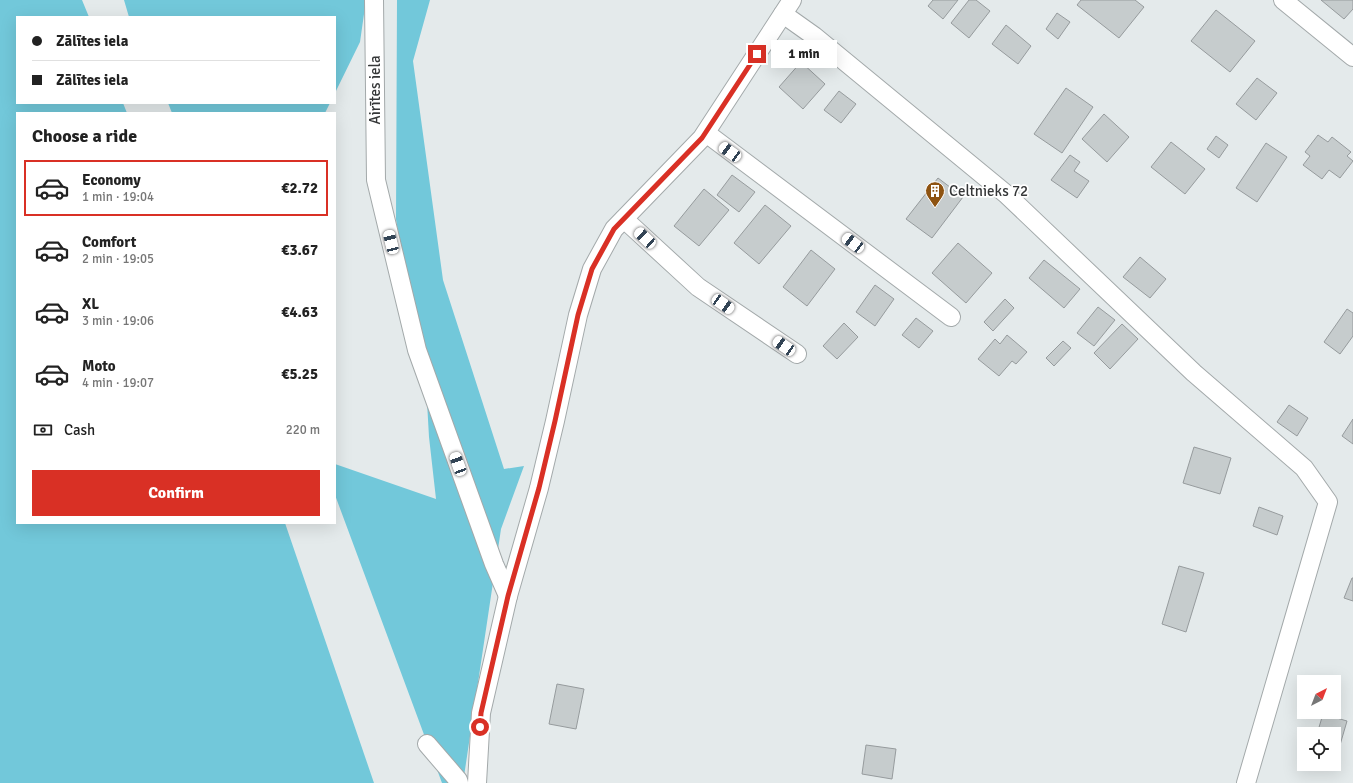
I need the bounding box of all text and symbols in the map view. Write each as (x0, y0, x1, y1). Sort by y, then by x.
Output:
text: Zālītes iela (56, 32, 128, 50)
callout: 1 min (771, 40, 837, 68)
route end (748, 45, 766, 63)
text: 1 min (788, 46, 820, 62)
street label: Airītes iela (366, 55, 384, 125)
text: Zālītes iela (56, 71, 128, 89)
text: Choose a ride (32, 125, 137, 147)
car (717, 140, 743, 164)
icon: car (34, 170, 70, 206)
text: Economy (82, 171, 141, 189)
text: €2.72 (281, 179, 318, 197)
building icon: Celtnieks 72 (924, 180, 946, 208)
place label: Celtnieks 72 (949, 182, 1028, 200)
text: 1 min · 19:04 (82, 189, 154, 205)
car (632, 225, 658, 251)
car (382, 229, 400, 255)
car (840, 231, 866, 255)
icon: car (34, 232, 70, 268)
text: Comfort (82, 233, 136, 251)
text: €3.67 (281, 241, 318, 259)
text: 2 min · 19:05 (82, 251, 154, 267)
car (710, 292, 736, 316)
icon: car (34, 294, 70, 330)
text: XL (82, 295, 99, 313)
text: €4.63 (281, 303, 318, 321)
text: 3 min · 19:06 (82, 313, 154, 329)
car (771, 334, 797, 358)
icon: car (34, 356, 70, 392)
text: Moto (82, 357, 116, 375)
text: €5.25 (281, 365, 318, 383)
text: 4 min · 19:07 (82, 375, 154, 391)
icon: cash (32, 419, 54, 441)
text: Cash (64, 421, 95, 439)
text: 220 m (286, 422, 320, 438)
car (448, 451, 468, 477)
button: Confirm (32, 470, 320, 516)
north arrow (1297, 675, 1341, 719)
map controls (1297, 675, 1341, 771)
route start (471, 718, 489, 736)
button: locate (1297, 727, 1341, 771)

